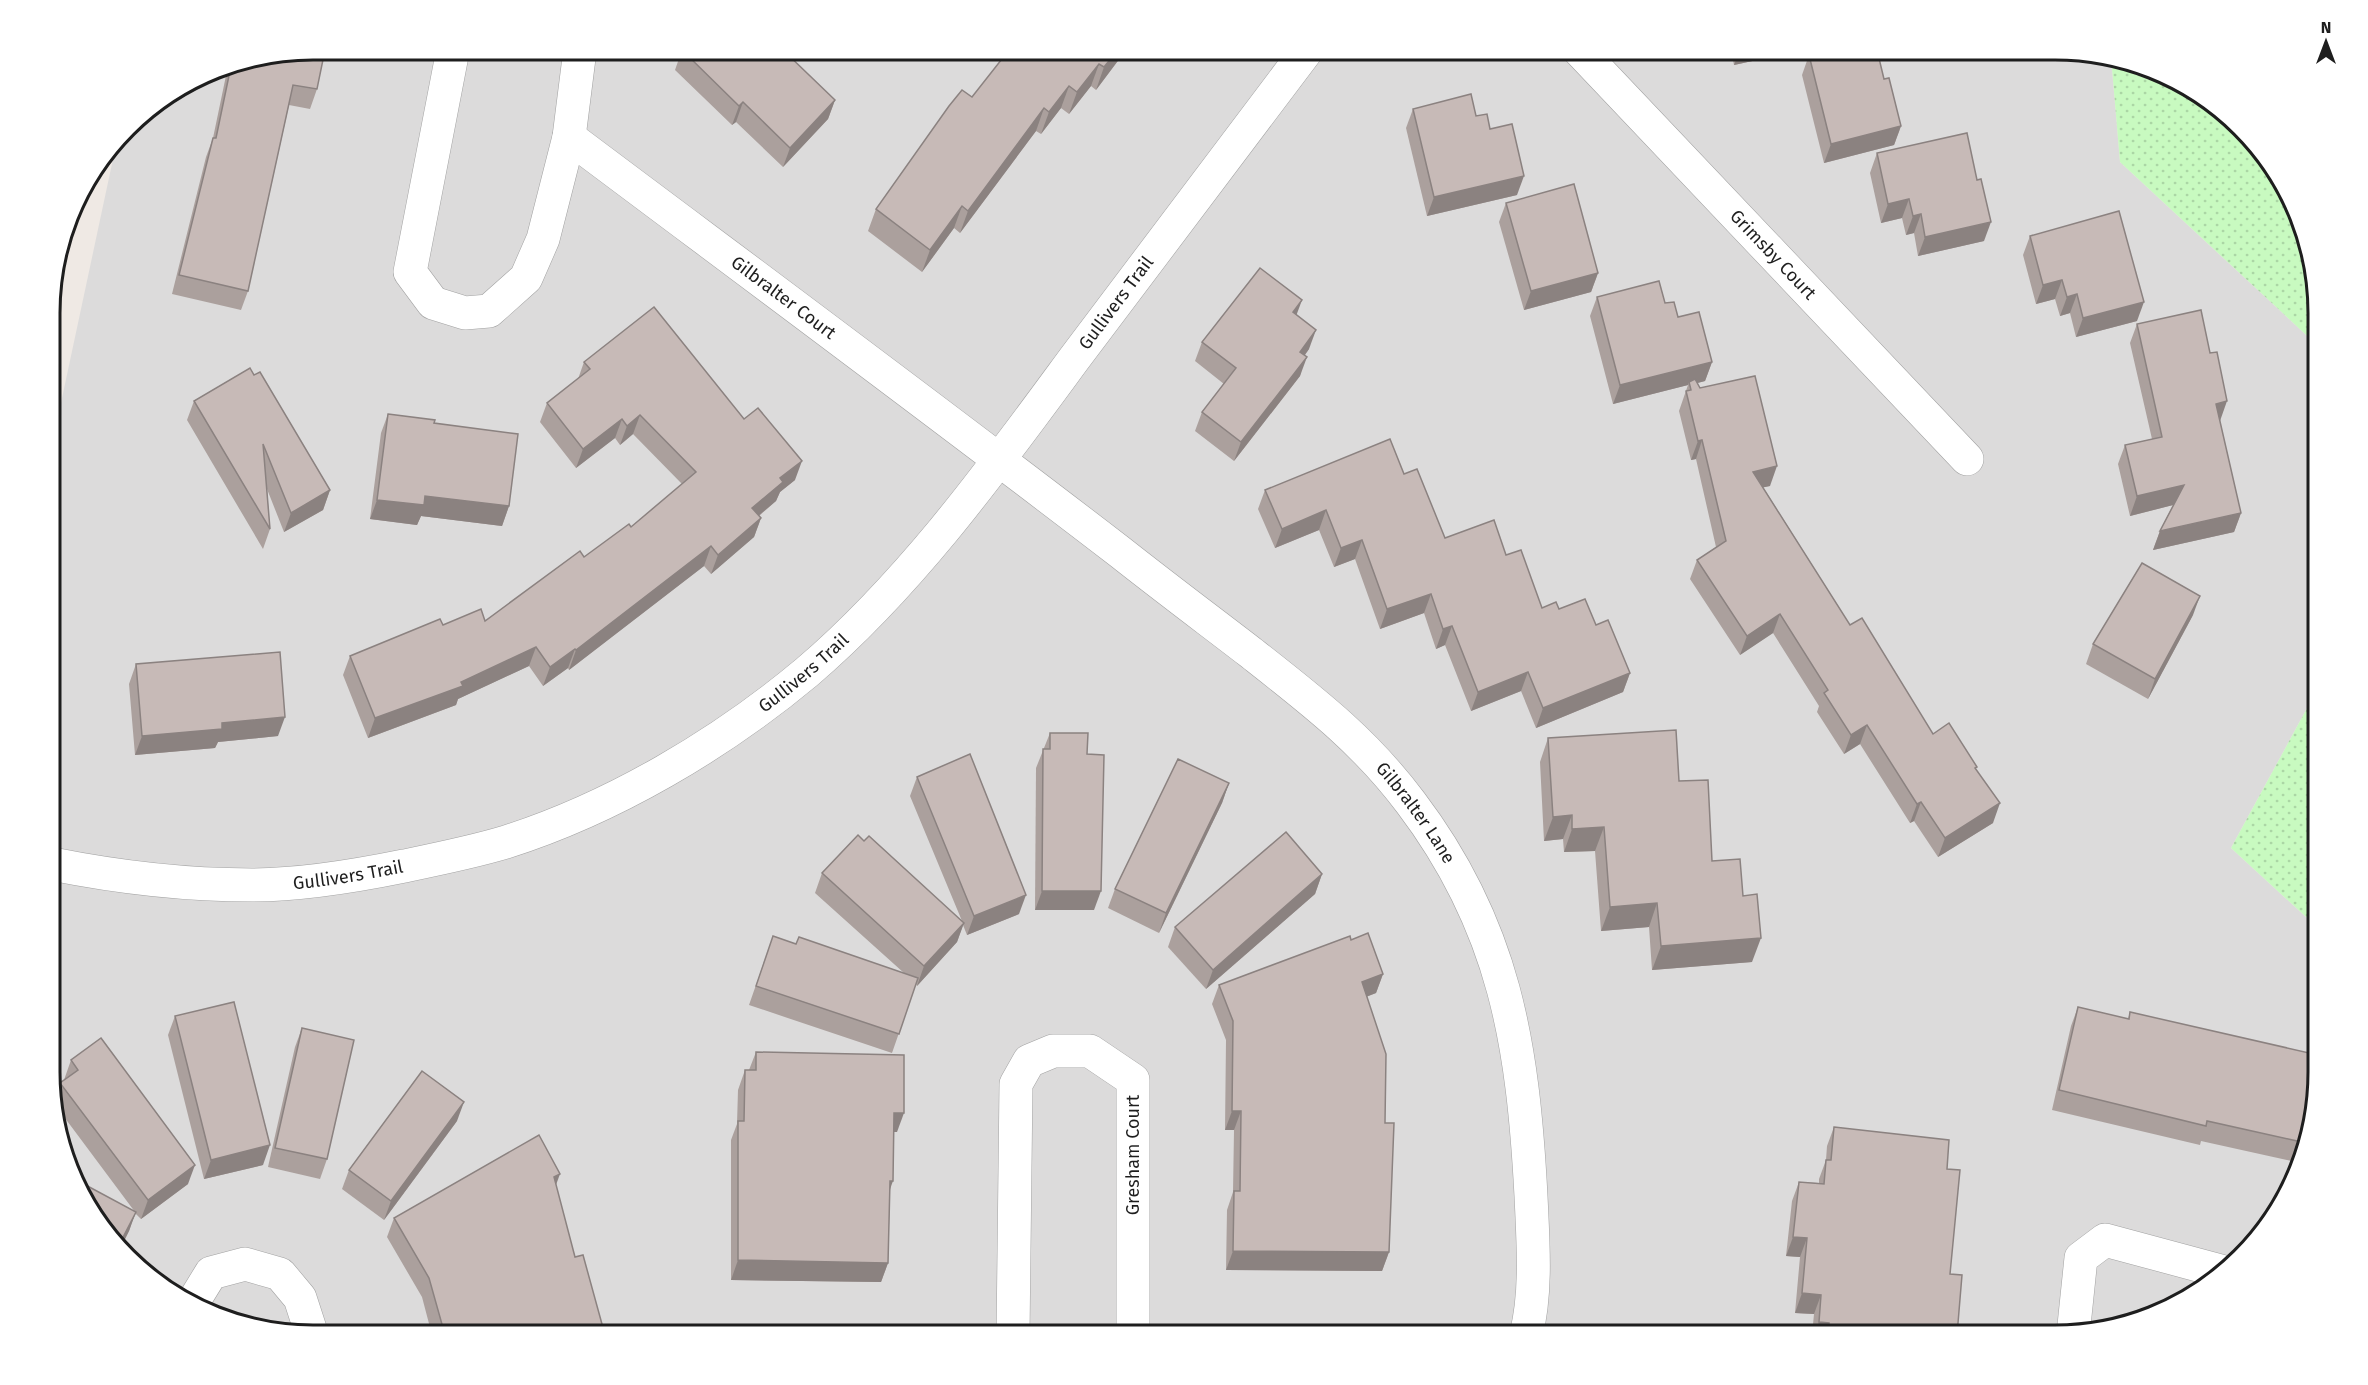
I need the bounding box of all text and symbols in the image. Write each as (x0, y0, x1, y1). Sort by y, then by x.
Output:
north arrow (2296, 12, 2356, 72)
text: N (2321, 18, 2331, 37)
street label: Grimsby Court (1725, 205, 1821, 304)
street label: Gilbralter Court (727, 251, 841, 344)
street label: Gullivers Trail (1074, 252, 1158, 354)
street label: Gullivers Trail (754, 629, 853, 717)
street label: Gilbralter Lane (1371, 757, 1460, 868)
street label: Gullivers Trail (292, 855, 405, 894)
street label: Gresham Court (1122, 1094, 1144, 1215)

